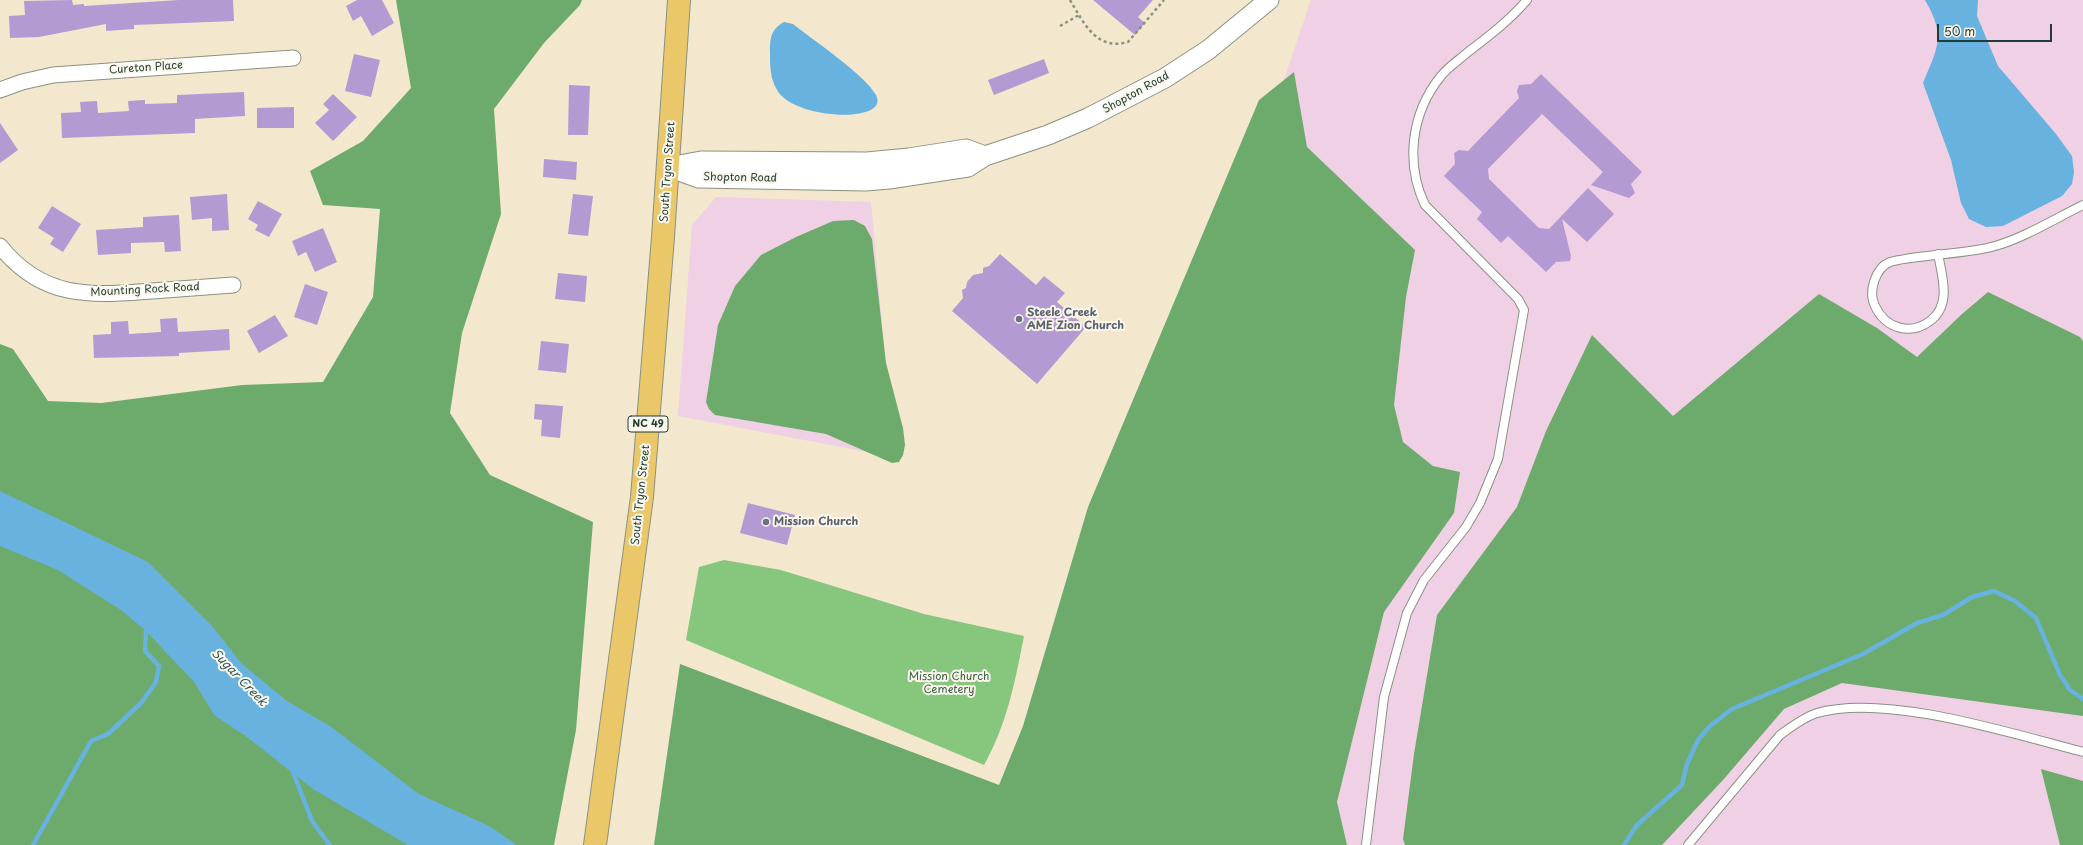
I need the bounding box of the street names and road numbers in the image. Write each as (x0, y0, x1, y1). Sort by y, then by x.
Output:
street label: Cureton Place (109, 59, 183, 77)
street label: Shopton Road (1100, 69, 1172, 117)
street label: South Tryon Street (658, 121, 678, 223)
street label: Shopton Road (703, 171, 777, 185)
street label: Mounting Rock Road (90, 281, 200, 299)
road number: NC 49 (628, 416, 668, 432)
street label: South Tryon Street (629, 444, 653, 546)

